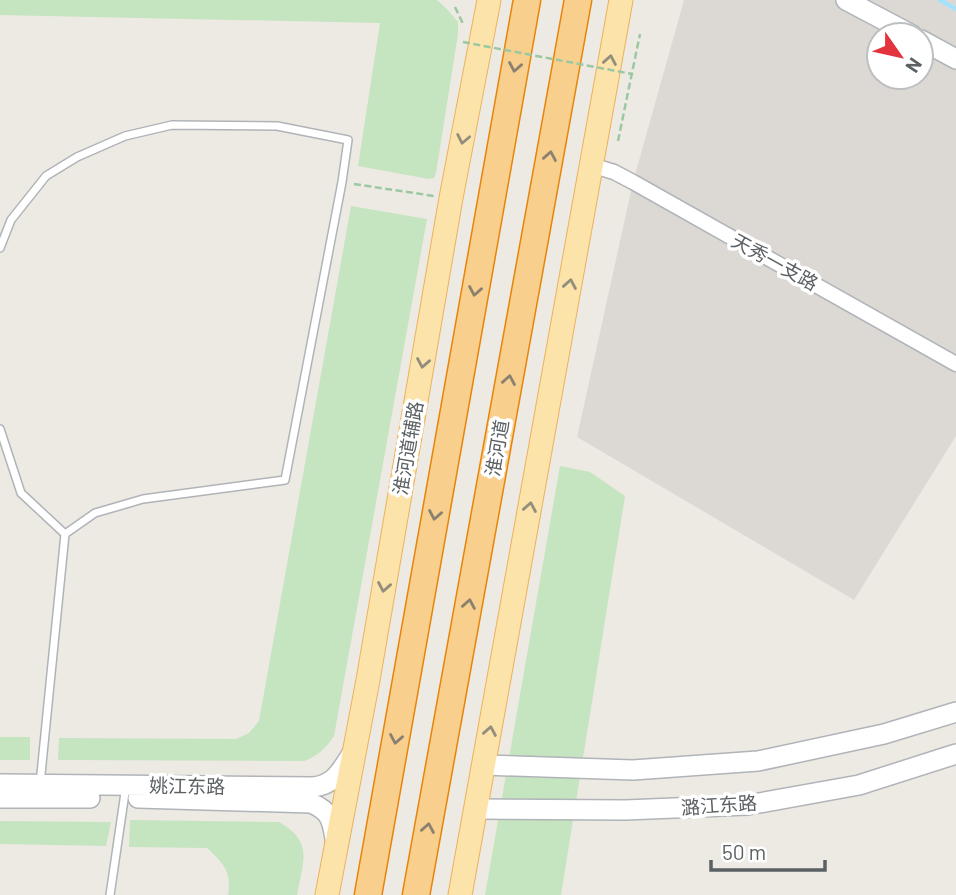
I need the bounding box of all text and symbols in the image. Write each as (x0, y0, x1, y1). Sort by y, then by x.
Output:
north arrow (865, 21, 935, 91)
one-way arrow (602, 54, 617, 66)
text: N (901, 54, 928, 77)
one-way arrow (508, 61, 523, 73)
one-way arrow (456, 133, 471, 145)
one-way arrow (542, 150, 557, 162)
street label: 天秀一支路 (728, 228, 822, 295)
one-way arrow (562, 278, 577, 289)
one-way arrow (468, 285, 483, 297)
one-way arrow (416, 357, 431, 369)
one-way arrow (501, 374, 516, 386)
street label: 淮河道辅路 (388, 399, 427, 497)
street label: 淮河道 (480, 418, 513, 478)
one-way arrow (522, 501, 537, 513)
one-way arrow (428, 509, 443, 521)
one-way arrow (377, 581, 392, 593)
one-way arrow (461, 598, 476, 610)
one-way arrow (481, 725, 496, 737)
one-way arrow (389, 733, 404, 745)
street label: 姚江东路 (149, 773, 225, 798)
street label: 潞江东路 (680, 790, 758, 819)
one-way arrow (420, 822, 435, 834)
scale bar (711, 828, 825, 872)
text: 50 m (722, 839, 766, 864)

